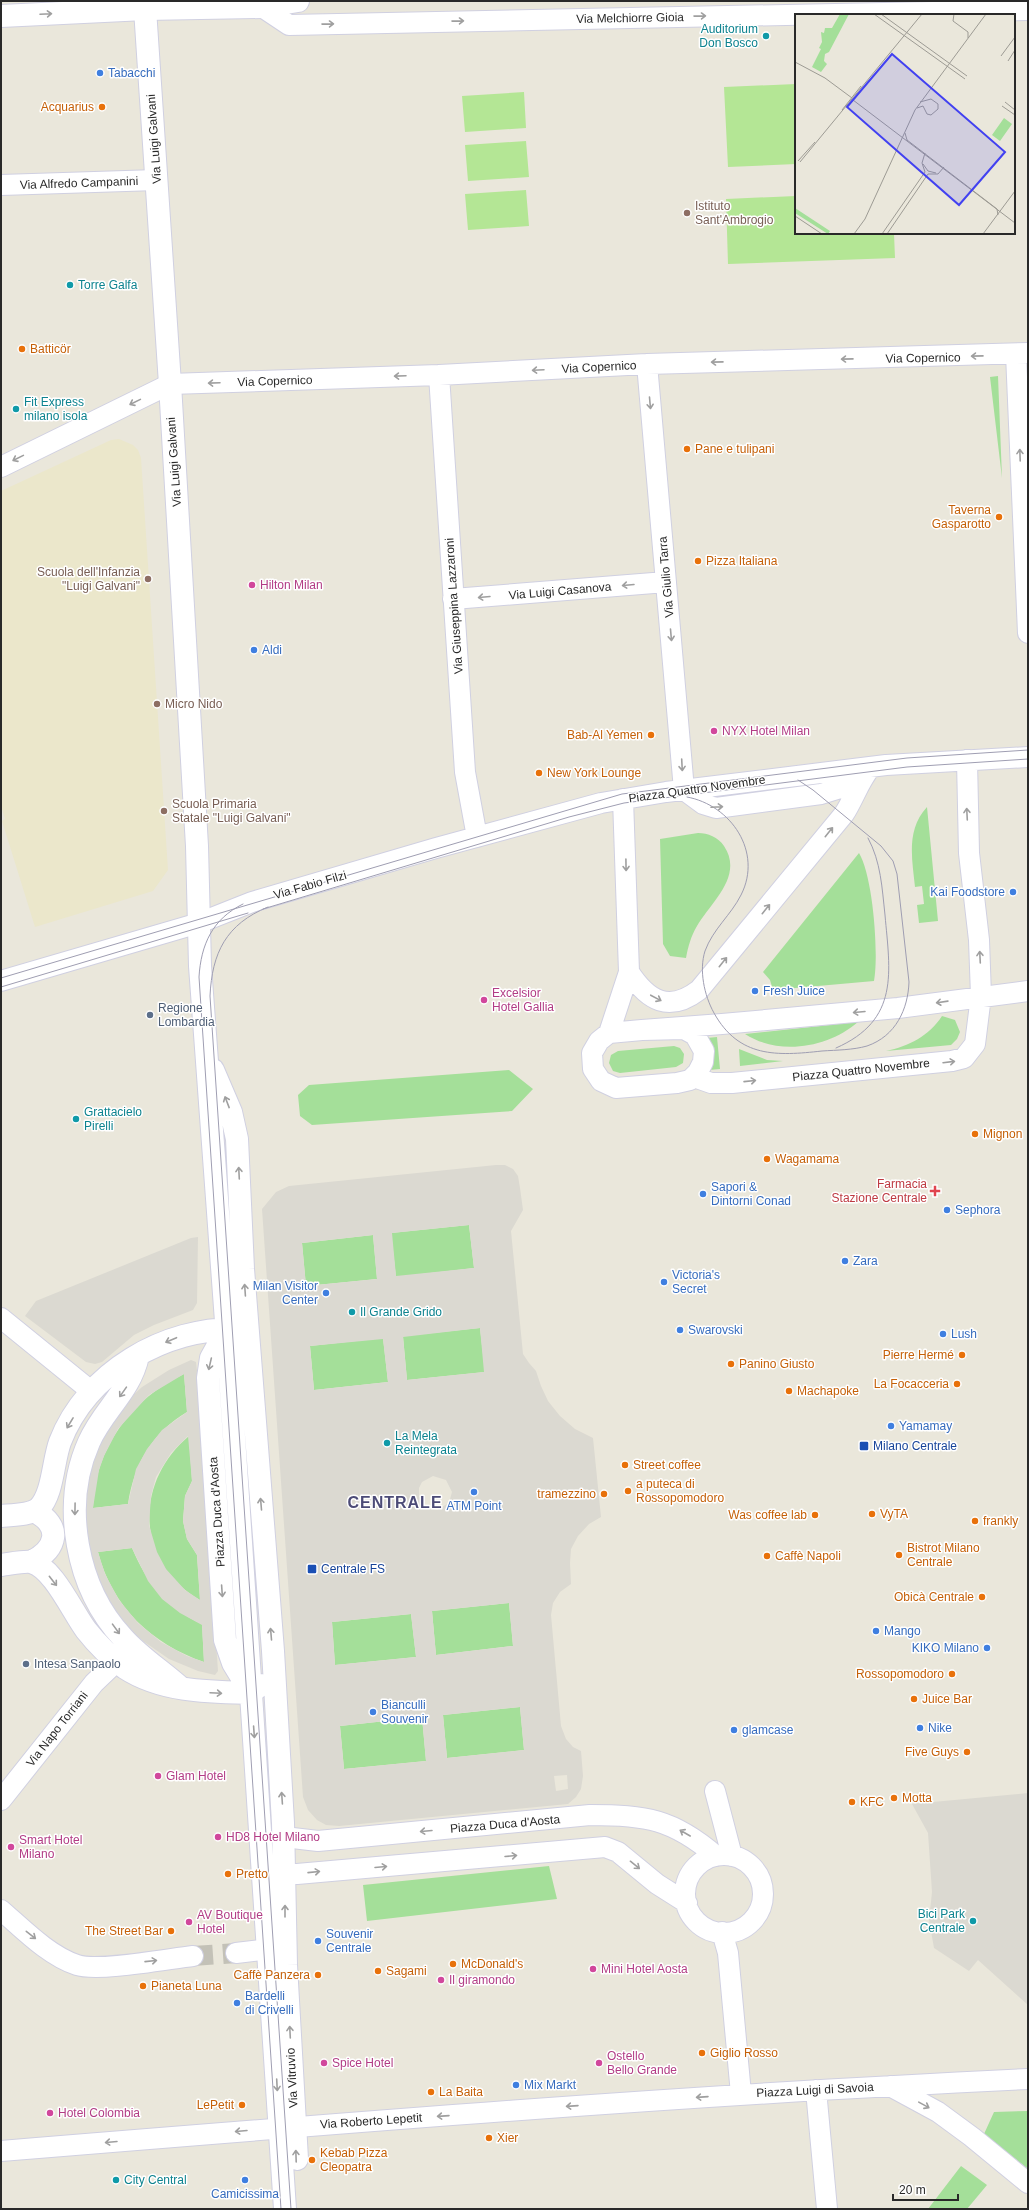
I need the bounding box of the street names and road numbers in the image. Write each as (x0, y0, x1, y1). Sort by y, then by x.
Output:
street label: Via Melchiorre Gioia (576, 10, 684, 26)
street label: Via Luigi Galvani (144, 94, 164, 184)
street label: Via Alfredo Campanini (20, 174, 138, 192)
street label: Via Copernico (885, 350, 961, 366)
street label: Via Copernico (561, 358, 637, 376)
street label: Via Copernico (237, 373, 313, 389)
street label: Via Luigi Galvani (164, 417, 184, 507)
street label: Via Giulio Tarra (655, 535, 677, 618)
street label: Via Giuseppina Lazzaroni (442, 537, 466, 675)
street label: Via Luigi Casanova (508, 580, 612, 602)
street label: Piazza Quattro Novembre (628, 772, 767, 806)
street label: Via Fabio Filzi (272, 868, 348, 902)
street label: Piazza Quattro Novembre (792, 1056, 931, 1084)
street label: Piazza Duca d'Aosta (206, 1456, 228, 1568)
street label: Via Napo Torriani (23, 1689, 91, 1769)
street label: Piazza Duca d'Aosta (449, 1812, 561, 1836)
street label: Via Vitruvio (283, 2047, 301, 2108)
street label: Piazza Luigi di Savoia (756, 2080, 874, 2100)
street label: Via Roberto Lepetit (319, 2110, 423, 2132)

